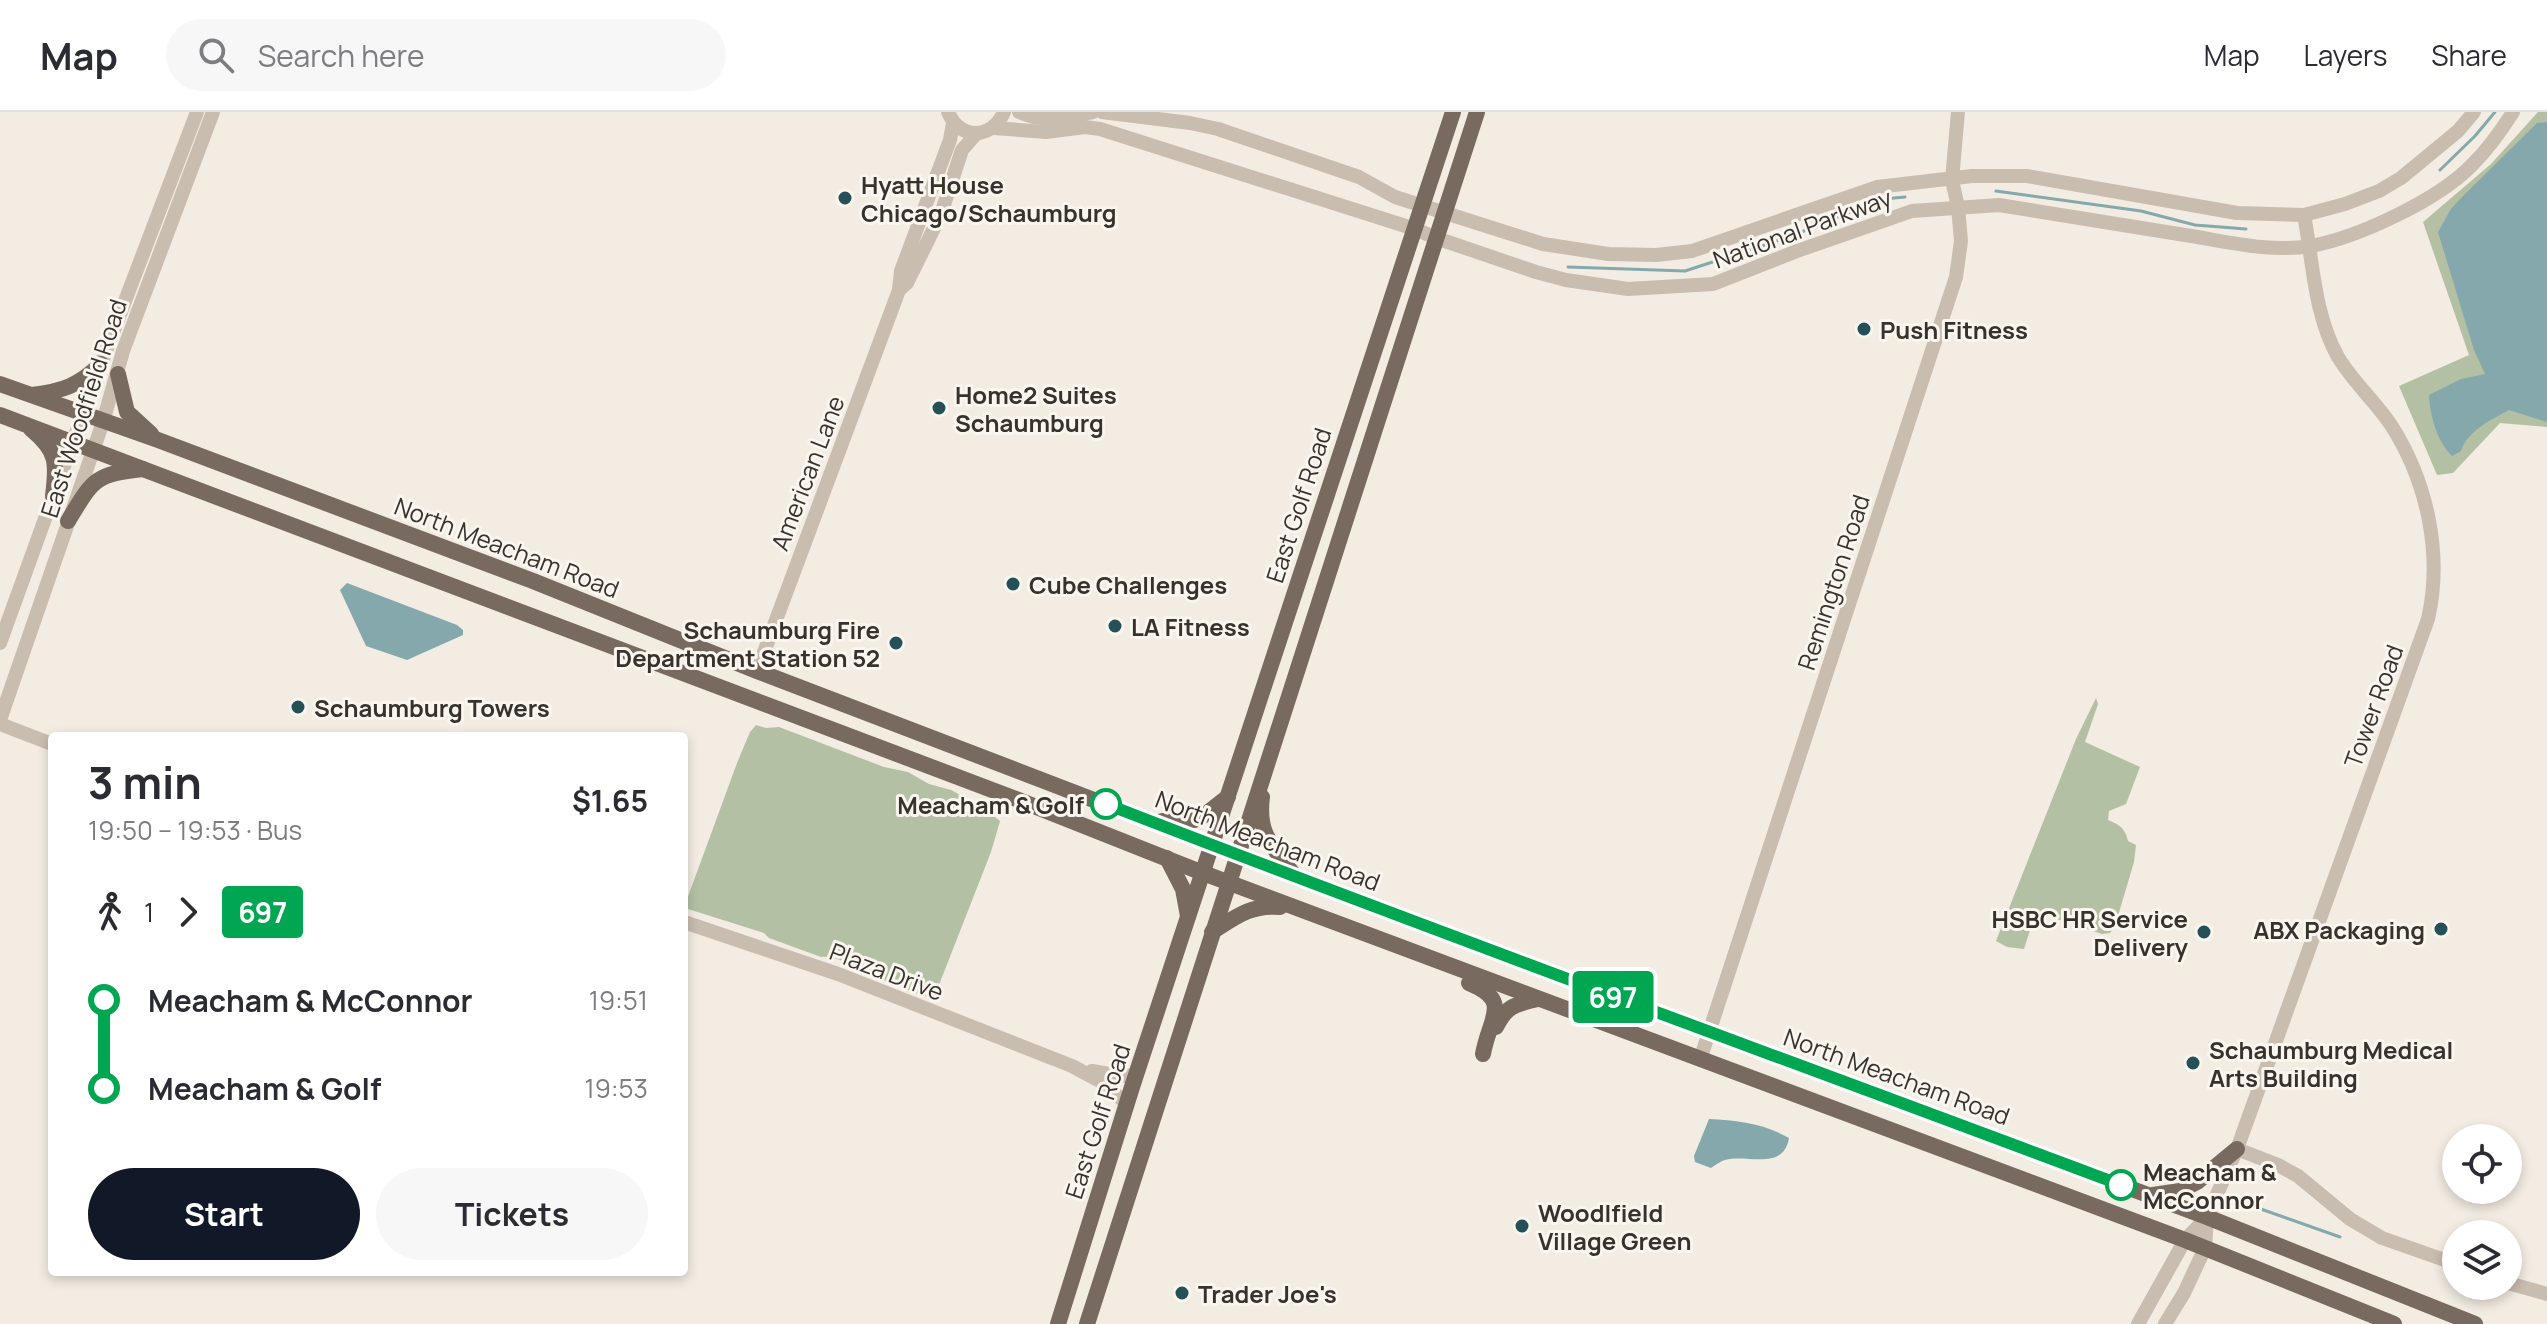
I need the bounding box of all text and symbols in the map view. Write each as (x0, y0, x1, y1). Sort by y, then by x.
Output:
search box (166, 19, 726, 91)
text: Map (40, 29, 118, 81)
icon: search (194, 33, 238, 77)
text: Search here (258, 35, 425, 76)
text: Map (2204, 36, 2260, 74)
text: Layers (2304, 36, 2387, 74)
text: Share (2431, 36, 2507, 74)
place label: Hyatt House Chicago/Schaumburg (861, 168, 1117, 229)
street label: National Parkway (1708, 180, 1896, 276)
marker: Hyatt House Chicago/Schaumburg (836, 189, 854, 207)
street label: East Woodfield Road (32, 295, 134, 521)
place label: Push Fitness (1880, 313, 2028, 346)
marker: Push Fitness (1855, 320, 1873, 338)
place label: Home2 Suites Schaumburg (955, 378, 1117, 439)
street label: American Lane (762, 391, 852, 555)
marker: Home2 Suites Schaumburg (930, 399, 948, 417)
street label: East Golf Road (1257, 423, 1339, 587)
street label: North Meacham Road (390, 489, 624, 605)
street label: Remington Road (1789, 490, 1877, 674)
place label: Cube Challenges (1029, 568, 1227, 601)
marker: Cube Challenges (1004, 575, 1022, 593)
place label: LA Fitness (1131, 610, 1250, 643)
place label: Schaumburg Fire Department Station 52 (615, 613, 880, 674)
marker: LA Fitness (1106, 617, 1124, 635)
marker: Schaumburg Fire Department Station 52 (887, 634, 905, 652)
street label: Tower Road (2336, 640, 2410, 772)
place label: Schaumburg Towers (314, 691, 550, 724)
marker: Schaumburg Towers (289, 698, 307, 716)
text: 3 min (88, 752, 202, 812)
text: $1.65 (572, 780, 648, 821)
street label: North Meacham Road (1151, 782, 1385, 898)
place label: Meacham & Golf (897, 788, 1084, 821)
marker: Meacham & Golf (1091, 789, 1121, 819)
text: 19:50 – 19:53 · Bus (88, 812, 302, 848)
icon: walk (88, 890, 132, 934)
icon: forward (166, 890, 210, 934)
text: 697 (238, 893, 287, 931)
text: 1 (144, 894, 154, 930)
place label: HSBC HR Service Delivery (1992, 902, 2189, 963)
place label: ABX Packaging (2253, 913, 2425, 946)
marker: ABX Packaging (2432, 920, 2450, 938)
marker: HSBC HR Service Delivery (2195, 923, 2213, 941)
street label: Plaza Drive (825, 934, 949, 1008)
line badge: 697 (1567, 971, 1659, 1023)
text: 697 (1589, 978, 1637, 1016)
text: Meacham & McConnor (148, 980, 472, 1021)
text: 19:51 (589, 982, 648, 1018)
street label: North Meacham Road (1779, 1020, 2015, 1132)
place label: Schaumburg Medical Arts Building (2209, 1033, 2453, 1094)
street label: East Golf Road (1056, 1039, 1138, 1203)
marker: Schaumburg Medical Arts Building (2184, 1054, 2202, 1072)
text: Meacham & Golf (148, 1068, 381, 1109)
text: 19:53 (585, 1070, 648, 1106)
map controls (2442, 1124, 2522, 1300)
button: locate (2442, 1124, 2522, 1204)
place label: Meacham & McConnor (2143, 1155, 2277, 1216)
button: Start (88, 1168, 360, 1260)
button: Tickets (376, 1168, 648, 1260)
marker: Meacham & McConnor (2106, 1170, 2136, 1200)
place label: Woodlfield Village Green (1538, 1196, 1691, 1257)
marker: Woodlfield Village Green (1513, 1217, 1531, 1235)
button: layers (2442, 1220, 2522, 1300)
place label: Trader Joe's (1198, 1277, 1337, 1310)
marker: Trader Joe's (1173, 1284, 1191, 1302)

